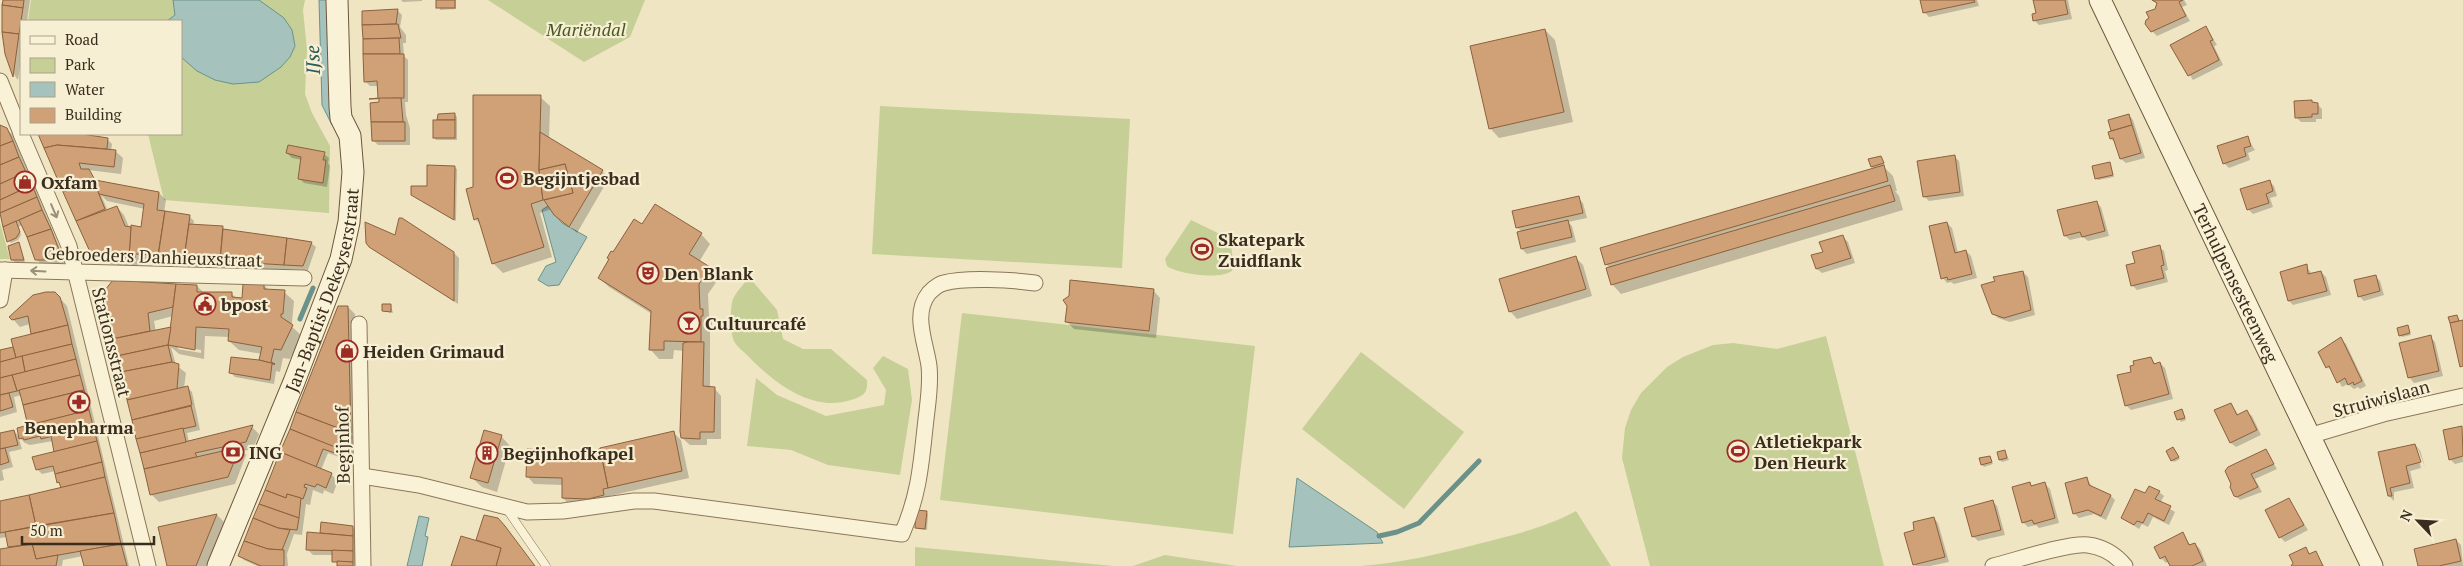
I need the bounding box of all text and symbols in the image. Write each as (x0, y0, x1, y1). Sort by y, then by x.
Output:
park label: Mariëndal (545, 17, 626, 41)
legend (20, 20, 182, 135)
text: Road (65, 29, 98, 49)
water label: IJse (299, 45, 325, 76)
text: Park (65, 54, 95, 74)
text: Water (65, 79, 105, 99)
text: Building (65, 104, 123, 124)
sports icon: Begijntjesbad (495, 166, 519, 190)
place label: Begijntjesbad (523, 166, 640, 190)
shop icon: Oxfam (13, 170, 37, 194)
place label: Oxfam (41, 170, 98, 194)
street label: Jan-Baptist Dekeyserstraat (279, 187, 364, 396)
street label: Terhulpensesteenweg (2188, 199, 2285, 367)
one-way arrow (49, 203, 59, 218)
place label: Skatepark Zuidflank (1218, 227, 1305, 272)
sports icon: Skatepark Zuidflank (1190, 237, 1214, 261)
street label: Gebroeders Danhieuxstraat (43, 240, 263, 272)
theatre icon: Den Blank (636, 261, 660, 285)
place label: Den Blank (664, 261, 754, 285)
one-way arrow (30, 267, 46, 276)
street label: Stationsstraat (87, 285, 137, 400)
public building icon: bpost (193, 292, 217, 316)
place label: bpost (220, 292, 269, 316)
bar icon: Cultuurcafé (677, 311, 701, 335)
place label: Cultuurcafé (705, 311, 806, 335)
shop icon: Heiden Grimaud (335, 339, 359, 363)
place label: Heiden Grimaud (363, 339, 505, 363)
street label: Struiwislaan (2330, 373, 2433, 422)
pharmacy icon: Benepharma (67, 390, 91, 414)
street label: Begijnhof (329, 404, 355, 484)
place label: Benepharma (24, 415, 134, 439)
place label: Atletiekpark Den Heurk (1754, 429, 1862, 474)
sports icon: Atletiekpark Den Heurk (1726, 439, 1750, 463)
bank icon: ING (221, 440, 245, 464)
place label: ING (249, 440, 282, 464)
building icon: Begijnhofkapel (475, 441, 499, 465)
place label: Begijnhofkapel (503, 441, 634, 465)
north arrow (2393, 496, 2443, 546)
text: N (2395, 506, 2417, 524)
scale bar (22, 514, 155, 546)
text: 50 m (30, 520, 63, 540)

